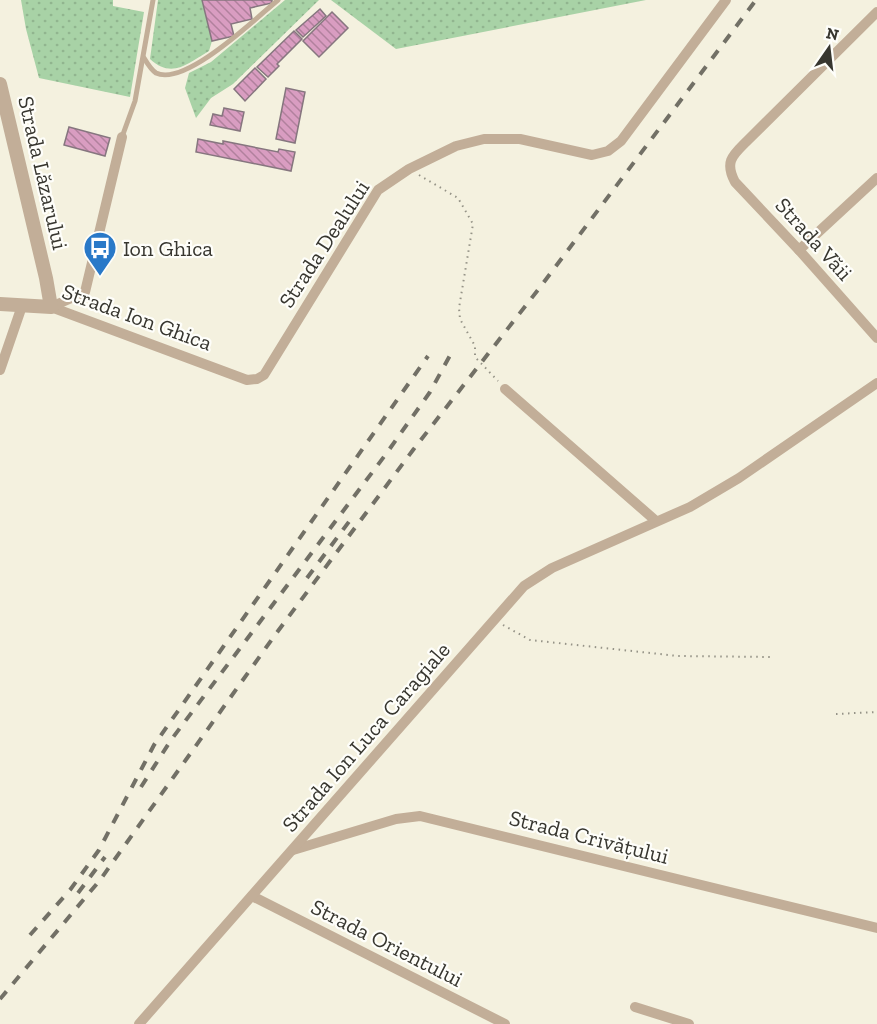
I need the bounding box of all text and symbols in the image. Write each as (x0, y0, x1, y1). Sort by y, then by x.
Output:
north arrow (799, 18, 859, 78)
text: N (824, 23, 841, 45)
street label: Strada Lăzarului (12, 94, 74, 252)
street label: Strada Dealului (273, 175, 375, 313)
street label: Strada Văii (770, 192, 858, 286)
bus stop icon: Ion Ghica (82, 230, 118, 277)
place label: Ion Ghica (123, 235, 213, 262)
street label: Strada Ion Ghica (58, 277, 216, 357)
street label: Strada Ion Luca Caragiale (276, 637, 456, 837)
street label: Strada Crivățului (506, 804, 672, 870)
street label: Strada Orientului (307, 893, 467, 993)

